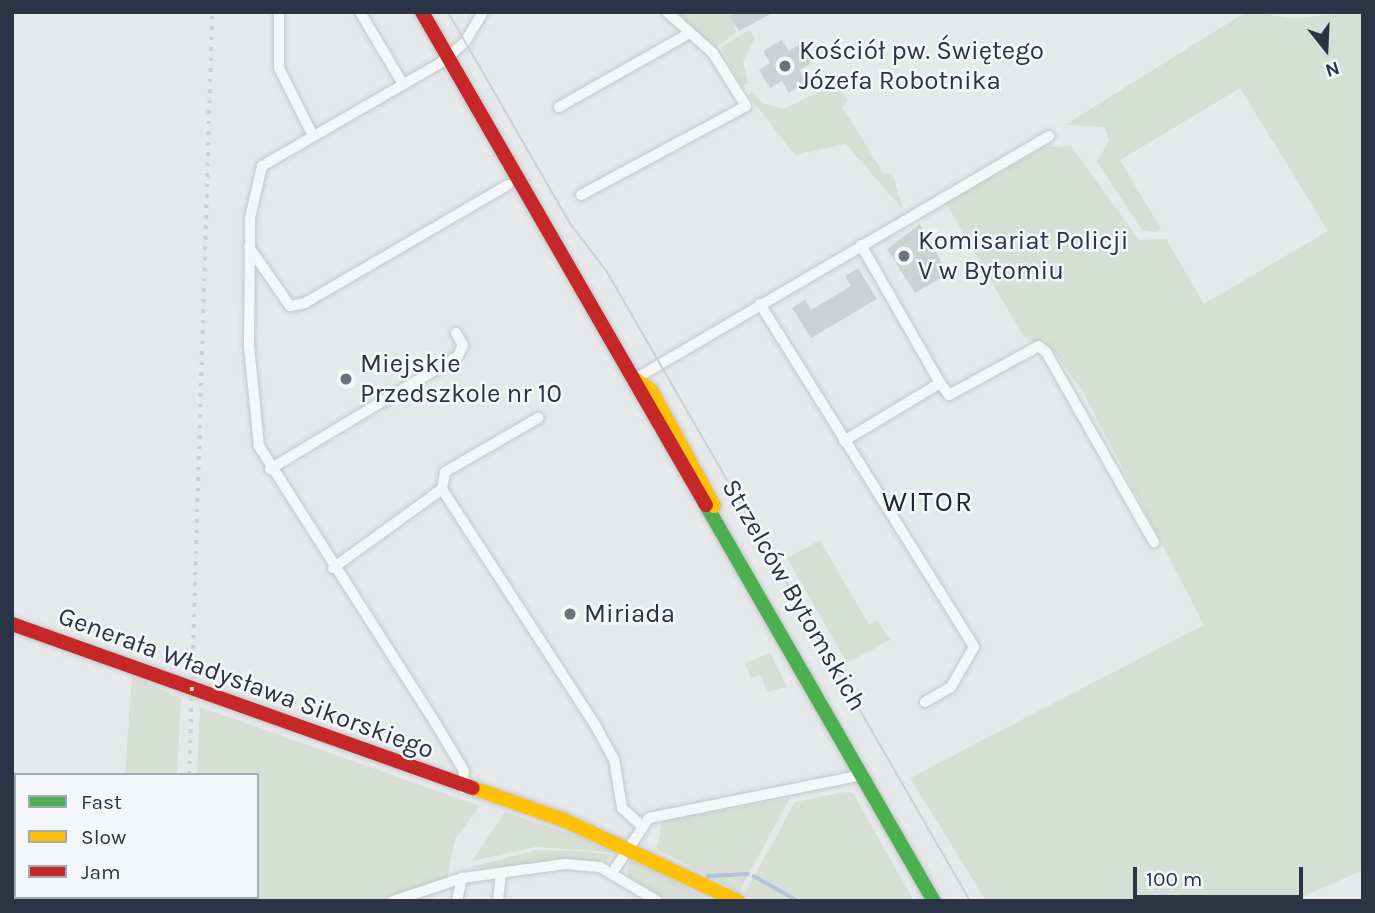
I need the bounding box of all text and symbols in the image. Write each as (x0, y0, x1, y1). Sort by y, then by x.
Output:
north arrow (1291, 14, 1361, 84)
place label: Kościół pw. Świętego Józefa Robotnika (799, 35, 1044, 96)
text: N (1323, 56, 1342, 82)
marker: Kościół pw. Świętego Józefa Robotnika (777, 58, 793, 74)
place label: Komisariat Policji V w Bytomiu (918, 225, 1128, 286)
marker: Komisariat Policji V w Bytomiu (896, 248, 912, 264)
place label: Miejskie Przedszkole nr 10 (360, 348, 562, 410)
marker: Miejskie Przedszkole nr 10 (338, 371, 354, 387)
street label: Strzelców Bytomskich (715, 474, 873, 716)
district label: WITOR (883, 485, 973, 519)
place label: Miriada (584, 598, 675, 630)
street label: Generała Władysława Sikorskiego (54, 600, 438, 766)
marker: Miriada (562, 606, 578, 622)
legend (14, 773, 259, 899)
text: Fast (81, 790, 122, 814)
text: Slow (81, 825, 126, 849)
scale bar (1137, 853, 1307, 897)
text: Jam (81, 860, 121, 884)
text: 100 m (1146, 867, 1203, 891)

